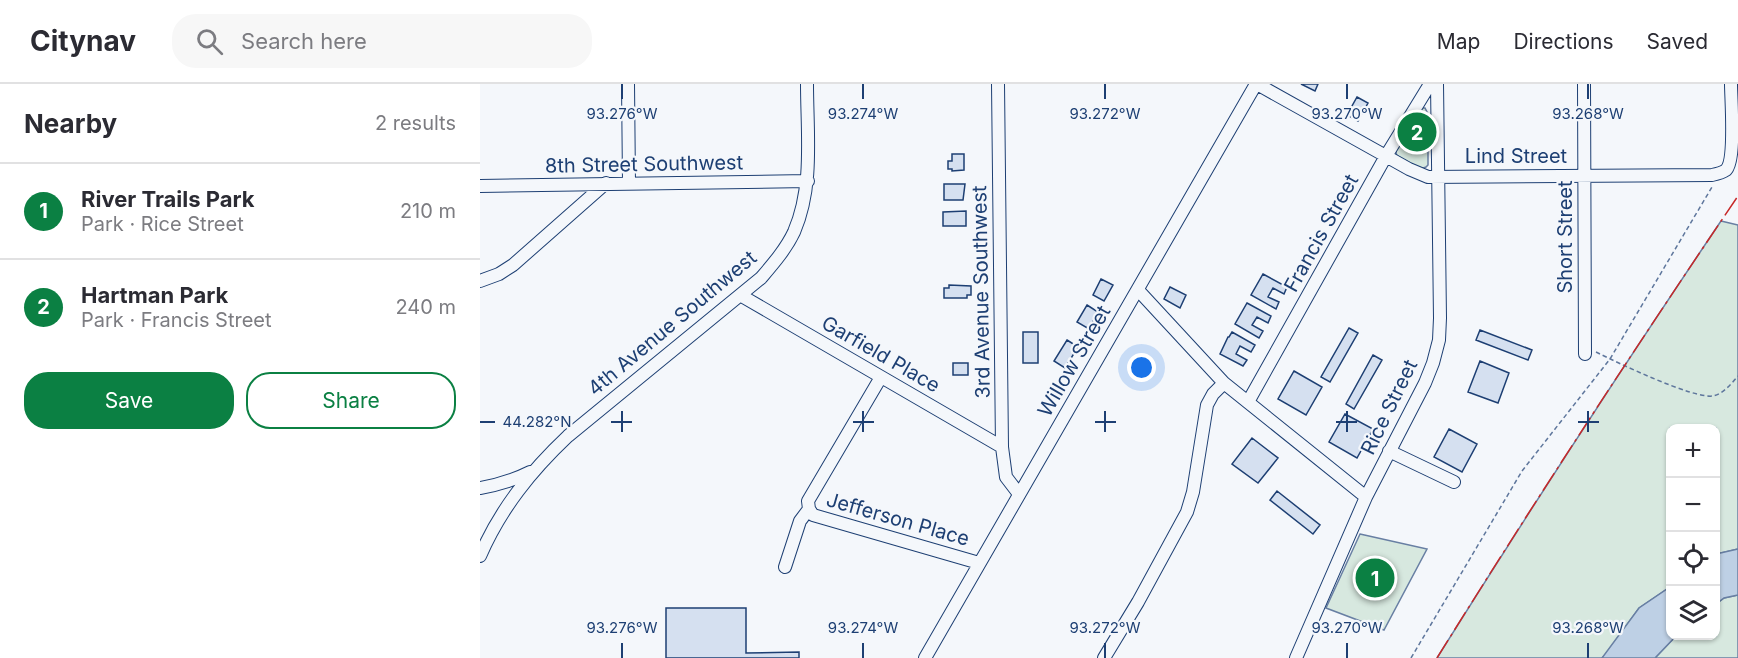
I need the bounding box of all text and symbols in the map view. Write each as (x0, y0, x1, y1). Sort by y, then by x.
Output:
search box (172, 14, 592, 68)
text: Citynav (30, 24, 136, 58)
icon: search (193, 25, 226, 58)
text: Search here (241, 28, 367, 54)
text: Map (1437, 29, 1480, 54)
text: Directions (1513, 29, 1614, 54)
text: Saved (1647, 29, 1708, 54)
text: 93.276°W (587, 104, 658, 123)
text: 93.274°W (828, 104, 898, 123)
text: 93.272°W (1070, 104, 1141, 123)
text: 93.270°W (1311, 104, 1383, 123)
text: 93.268°W (1552, 104, 1624, 123)
text: Nearby (24, 108, 117, 139)
pin: 2 (1398, 110, 1436, 154)
text: 2 results (375, 111, 456, 135)
street label: Lind Street (1465, 144, 1568, 168)
street label: 8th Street Southwest (545, 150, 744, 178)
street label: Francis Street (1279, 170, 1363, 296)
street label: Short Street (1553, 180, 1577, 294)
street label: 3rd Avenue Southwest (967, 185, 995, 399)
text: River Trails Park (81, 186, 255, 212)
text: 1 (39, 199, 48, 223)
text: 210 m (400, 199, 456, 223)
text: Park · Rice Street (81, 212, 244, 236)
street label: 4th Avenue Southwest (583, 245, 761, 401)
text: Hartman Park (81, 282, 228, 308)
text: 2 (37, 295, 50, 319)
text: 240 m (395, 295, 456, 319)
street label: Willow Street (1033, 301, 1116, 421)
text: Park · Francis Street (81, 308, 272, 332)
street label: Garfield Place (818, 310, 944, 398)
your location (1127, 353, 1156, 382)
street label: Rice Street (1356, 355, 1423, 458)
button: Save (24, 372, 234, 429)
button: Share (246, 372, 456, 429)
text: 44.282°N (503, 412, 571, 431)
map controls (1666, 424, 1720, 640)
button: + (1666, 424, 1720, 478)
button: − (1666, 478, 1720, 532)
street label: Jefferson Place (824, 487, 972, 551)
button: locate (1666, 532, 1720, 586)
pin: 1 (1356, 556, 1394, 600)
button: layers (1666, 586, 1720, 640)
text: 93.276°W (587, 618, 658, 637)
text: 93.274°W (828, 618, 898, 637)
text: 93.272°W (1070, 618, 1141, 637)
text: 93.270°W (1311, 618, 1383, 637)
text: 93.268°W (1552, 618, 1624, 637)

